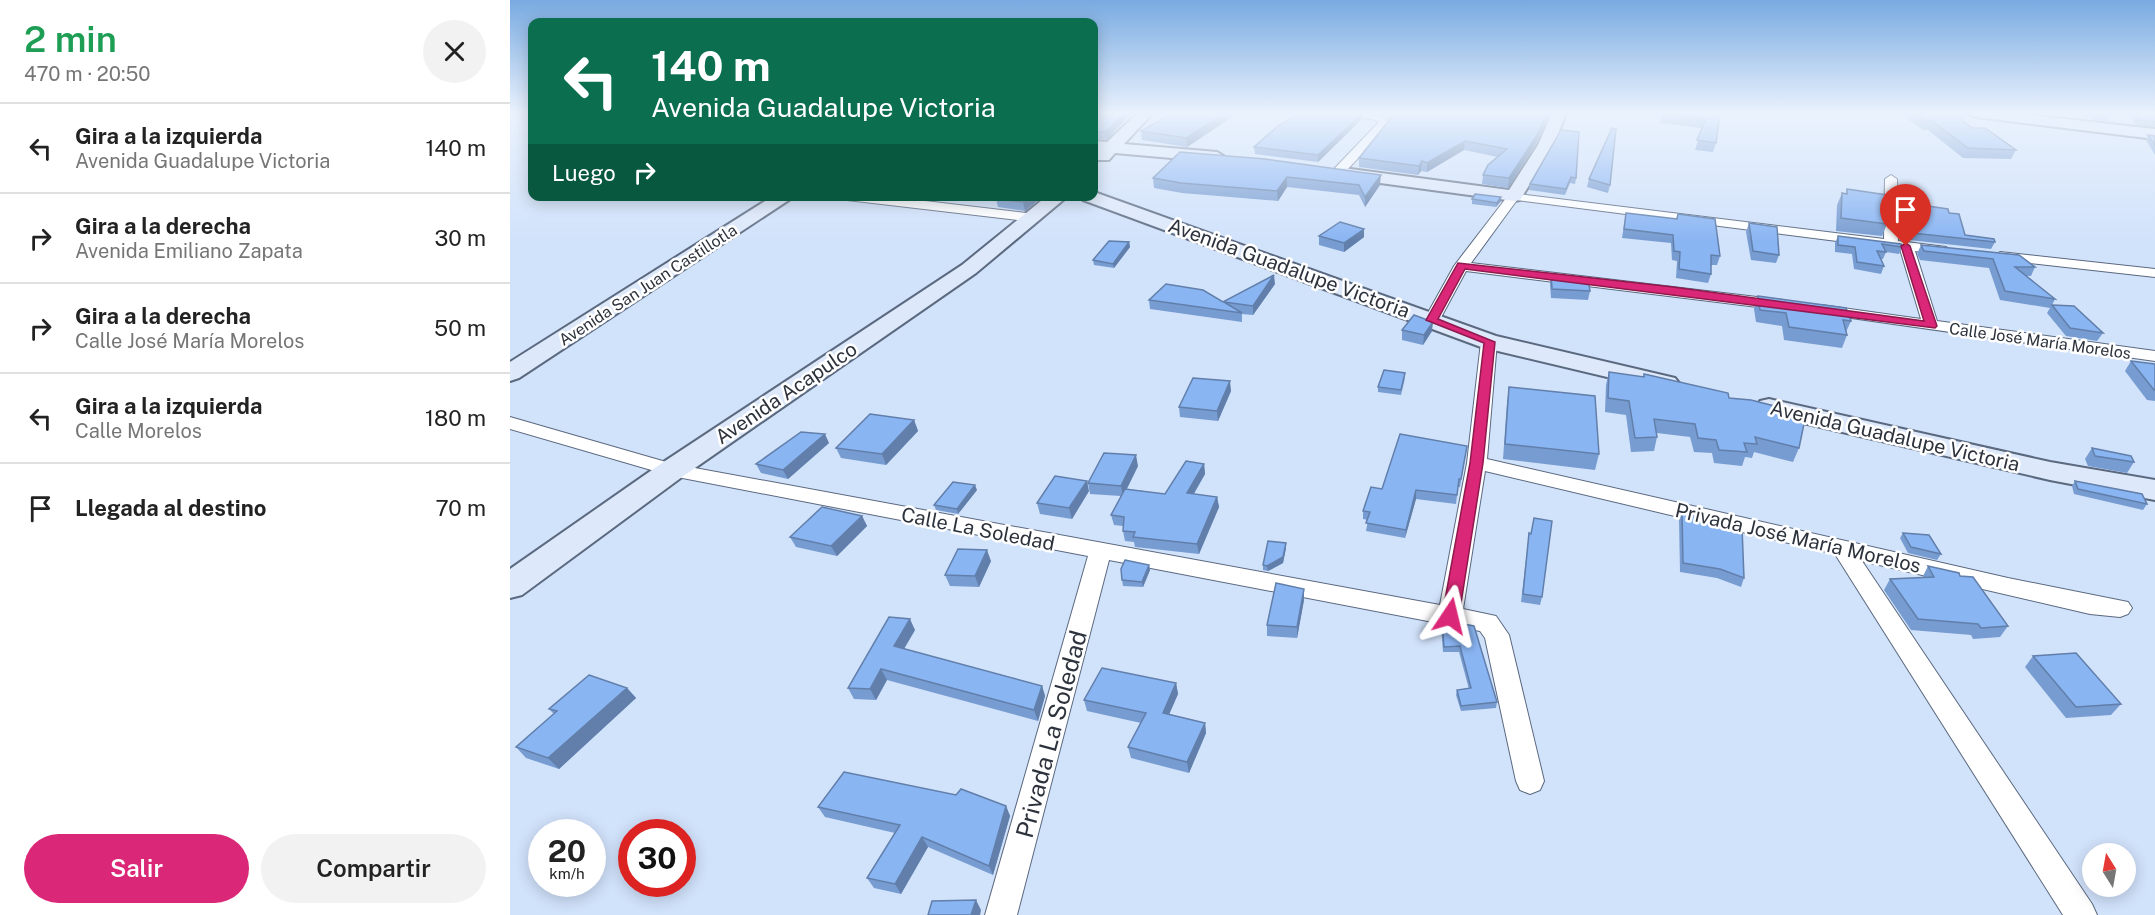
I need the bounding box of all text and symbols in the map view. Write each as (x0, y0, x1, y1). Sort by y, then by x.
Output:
text: 2 min (24, 18, 117, 60)
button: close (423, 20, 486, 83)
text: 140 m (651, 41, 771, 90)
icon: left (552, 42, 630, 120)
text: 470 m · 20:50 (24, 62, 151, 86)
text: Avenida Guadalupe Victoria (651, 91, 996, 123)
text: Gira a la izquierda (75, 123, 262, 149)
icon: left (24, 132, 57, 165)
text: 140 m (425, 135, 486, 161)
text: Avenida Guadalupe Victoria (75, 149, 330, 173)
icon: right (628, 156, 661, 189)
text: Luego (552, 160, 616, 186)
pin (1880, 184, 1931, 246)
icon: arrive (1889, 193, 1922, 226)
text: Gira a la derecha (75, 213, 251, 239)
street label: Avenida Guadalupe Victoria (1165, 213, 1413, 323)
street label: Avenida San Juan Castillotla (555, 220, 741, 350)
icon: right (24, 222, 57, 255)
text: 30 m (434, 225, 486, 251)
text: Avenida Emiliano Zapata (75, 239, 303, 263)
text: Gira a la derecha (75, 303, 251, 329)
icon: right (24, 312, 57, 345)
text: 50 m (434, 315, 486, 341)
street label: Calle José María Morelos (1948, 319, 2132, 363)
text: Calle José María Morelos (75, 329, 304, 353)
street label: Avenida Acapulco (711, 337, 861, 449)
text: Gira a la izquierda (75, 393, 262, 419)
street label: Avenida Guadalupe Victoria (1768, 396, 2022, 476)
icon: left (24, 402, 57, 435)
text: 180 m (425, 405, 486, 431)
text: Calle Morelos (75, 419, 202, 443)
icon: arrive (24, 492, 57, 525)
text: Llegada al destino (75, 495, 266, 521)
text: 70 m (435, 495, 486, 521)
street label: Privada José María Morelos (1673, 498, 1923, 578)
street label: Calle La Soledad (899, 502, 1057, 556)
position arrow (1418, 584, 1482, 648)
street label: Privada La Soledad (1010, 627, 1092, 841)
speed limit sign: 30 (618, 819, 696, 897)
text: 20 (548, 833, 586, 869)
button: Salir (24, 834, 249, 903)
button: Compartir (261, 834, 486, 903)
north arrow (2082, 843, 2136, 897)
map controls (2082, 843, 2136, 897)
text: km/h (549, 865, 585, 882)

